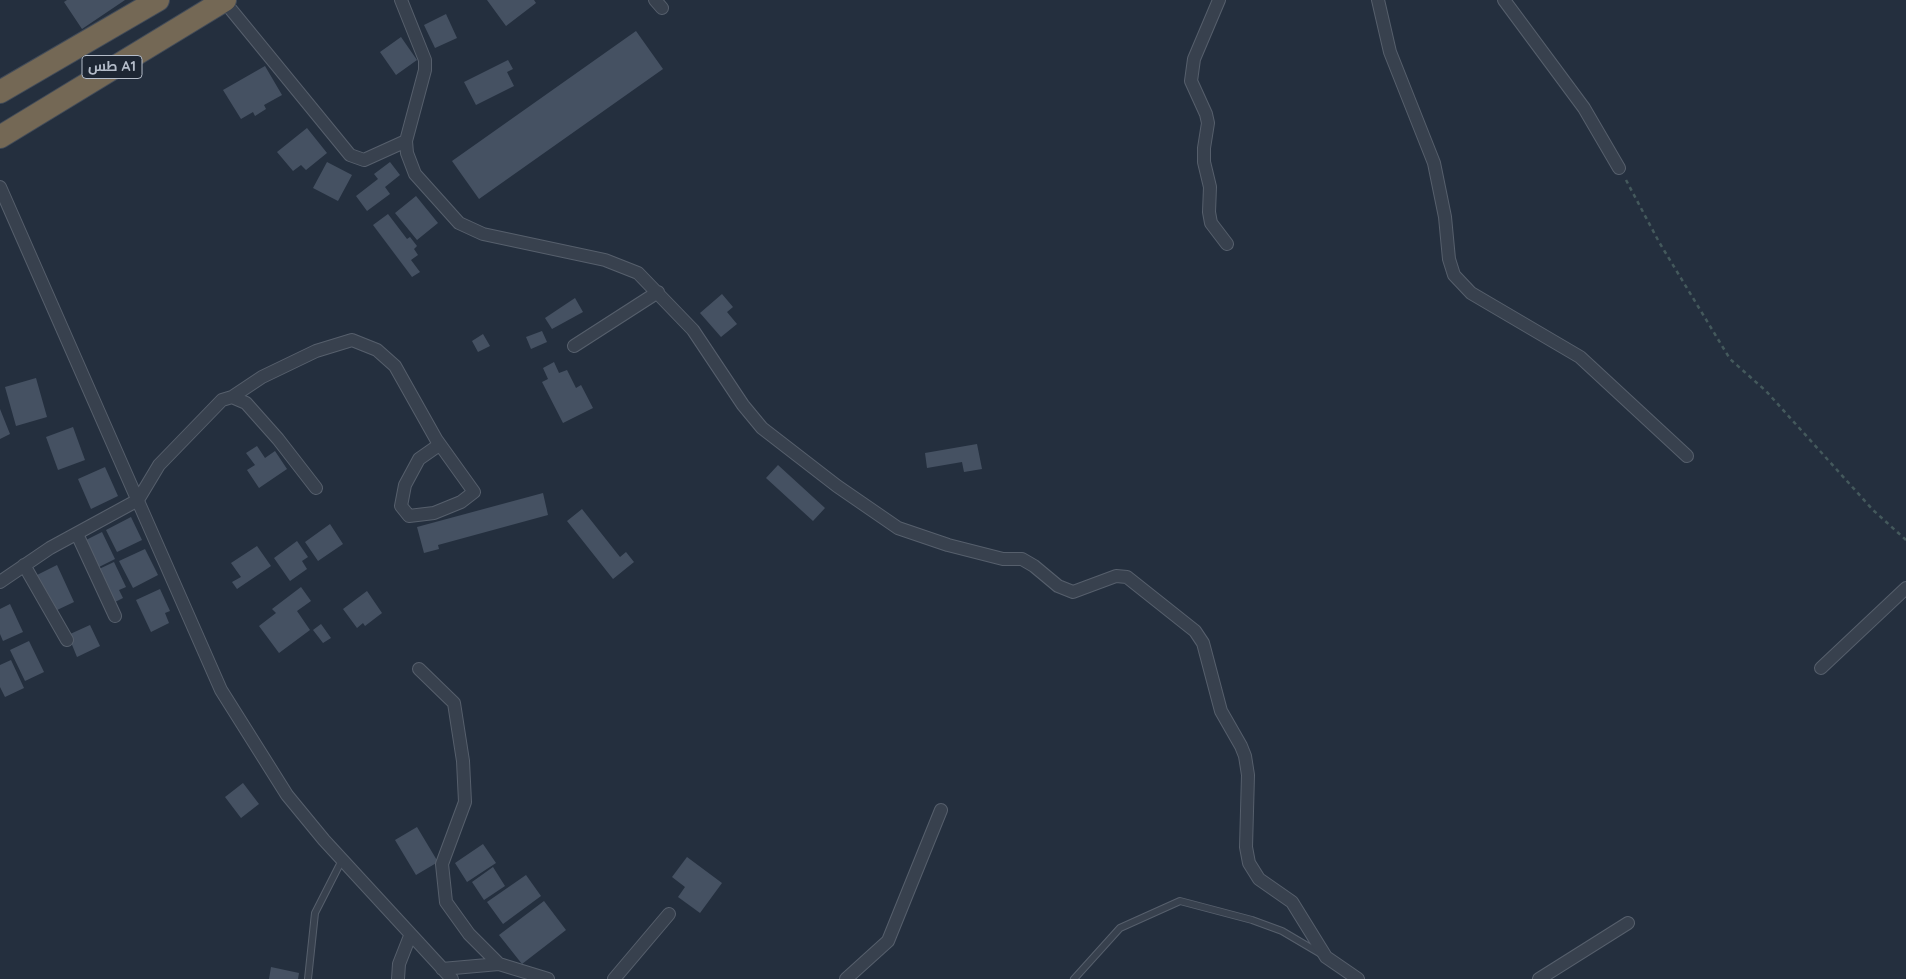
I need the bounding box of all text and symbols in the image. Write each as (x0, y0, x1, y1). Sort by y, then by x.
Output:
road number: طس A1 (82, 56, 142, 78)

